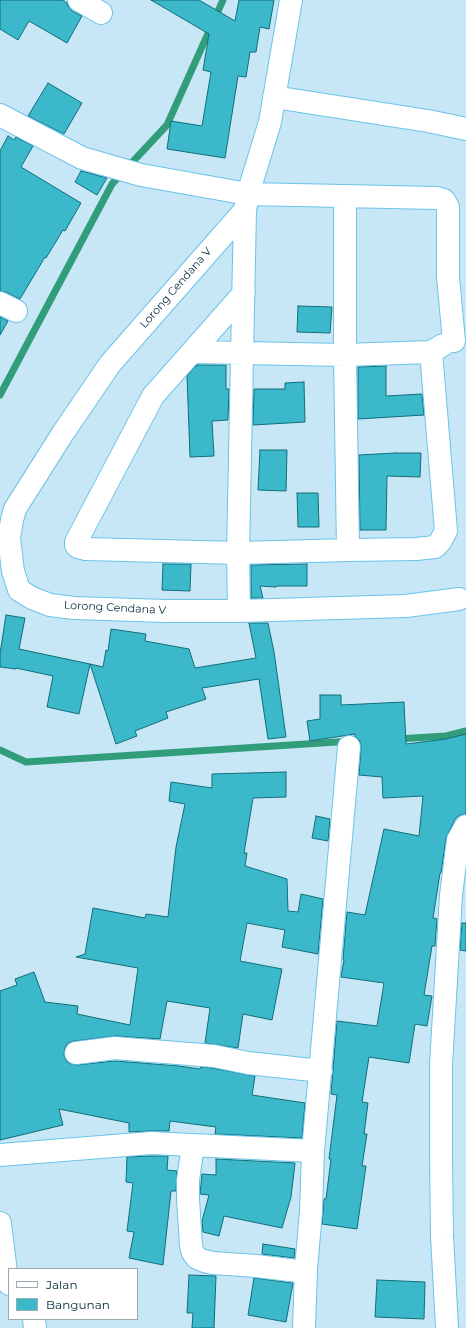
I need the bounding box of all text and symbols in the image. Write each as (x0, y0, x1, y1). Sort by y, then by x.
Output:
street label: Lorong Cendana V (137, 245, 215, 331)
street label: Lorong Cendana V (64, 599, 166, 617)
legend (8, 1268, 138, 1320)
text: Jalan (46, 1277, 78, 1292)
text: Bangunan (46, 1297, 110, 1312)

